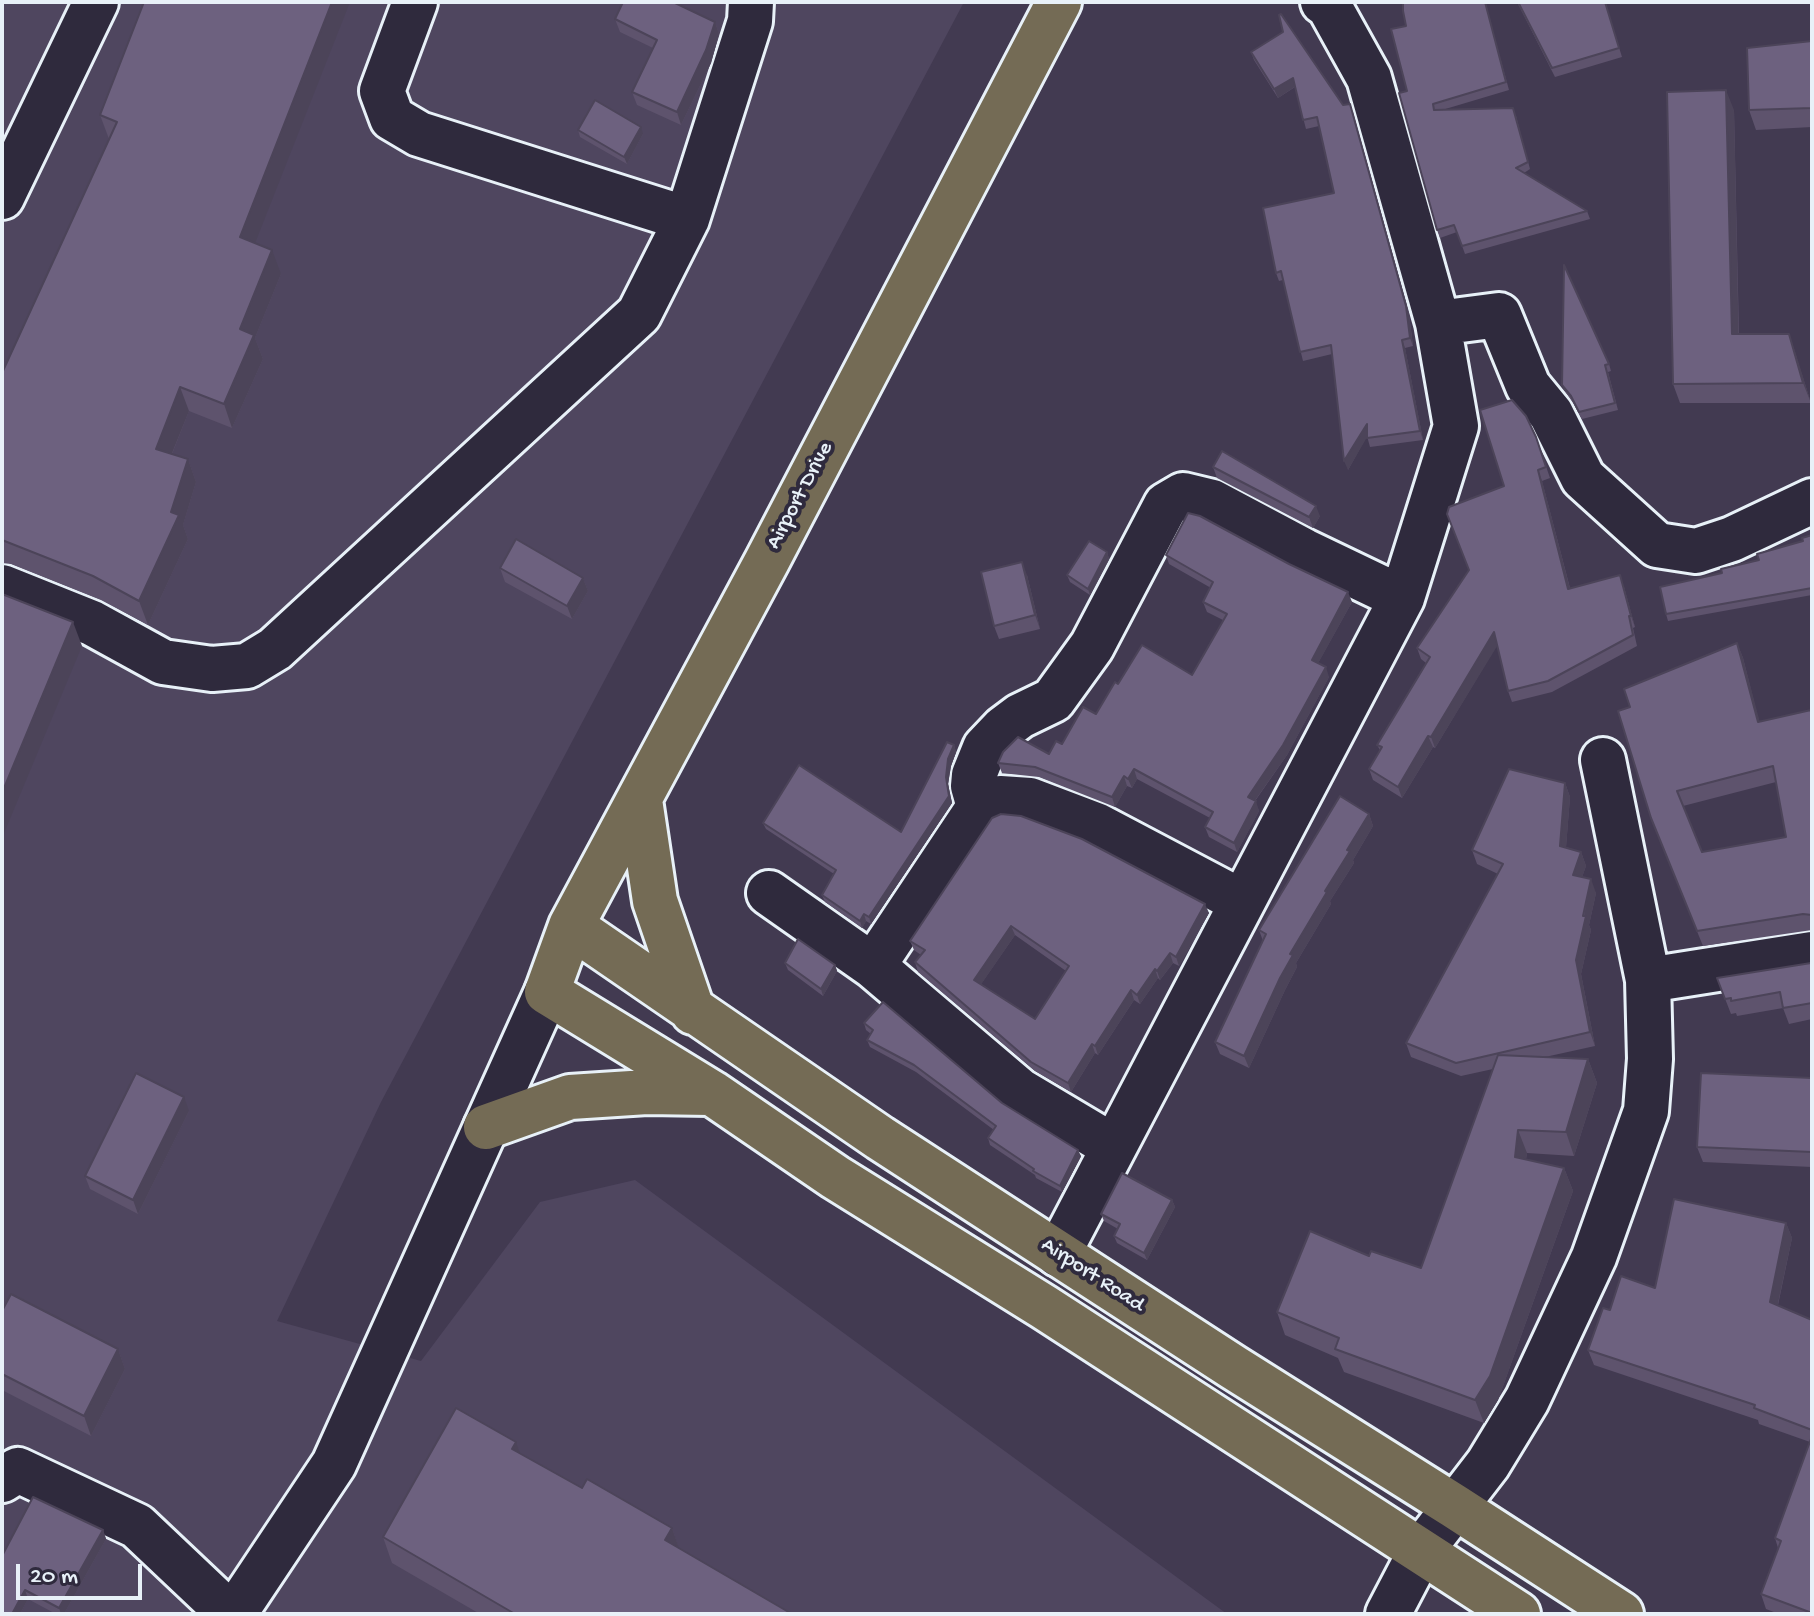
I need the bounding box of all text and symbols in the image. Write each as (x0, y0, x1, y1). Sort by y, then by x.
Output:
street label: Airport Drive (762, 438, 840, 554)
street label: Airport Road (1035, 1233, 1149, 1319)
scale bar (20, 1548, 146, 1598)
text: 20 m (30, 1563, 78, 1592)

